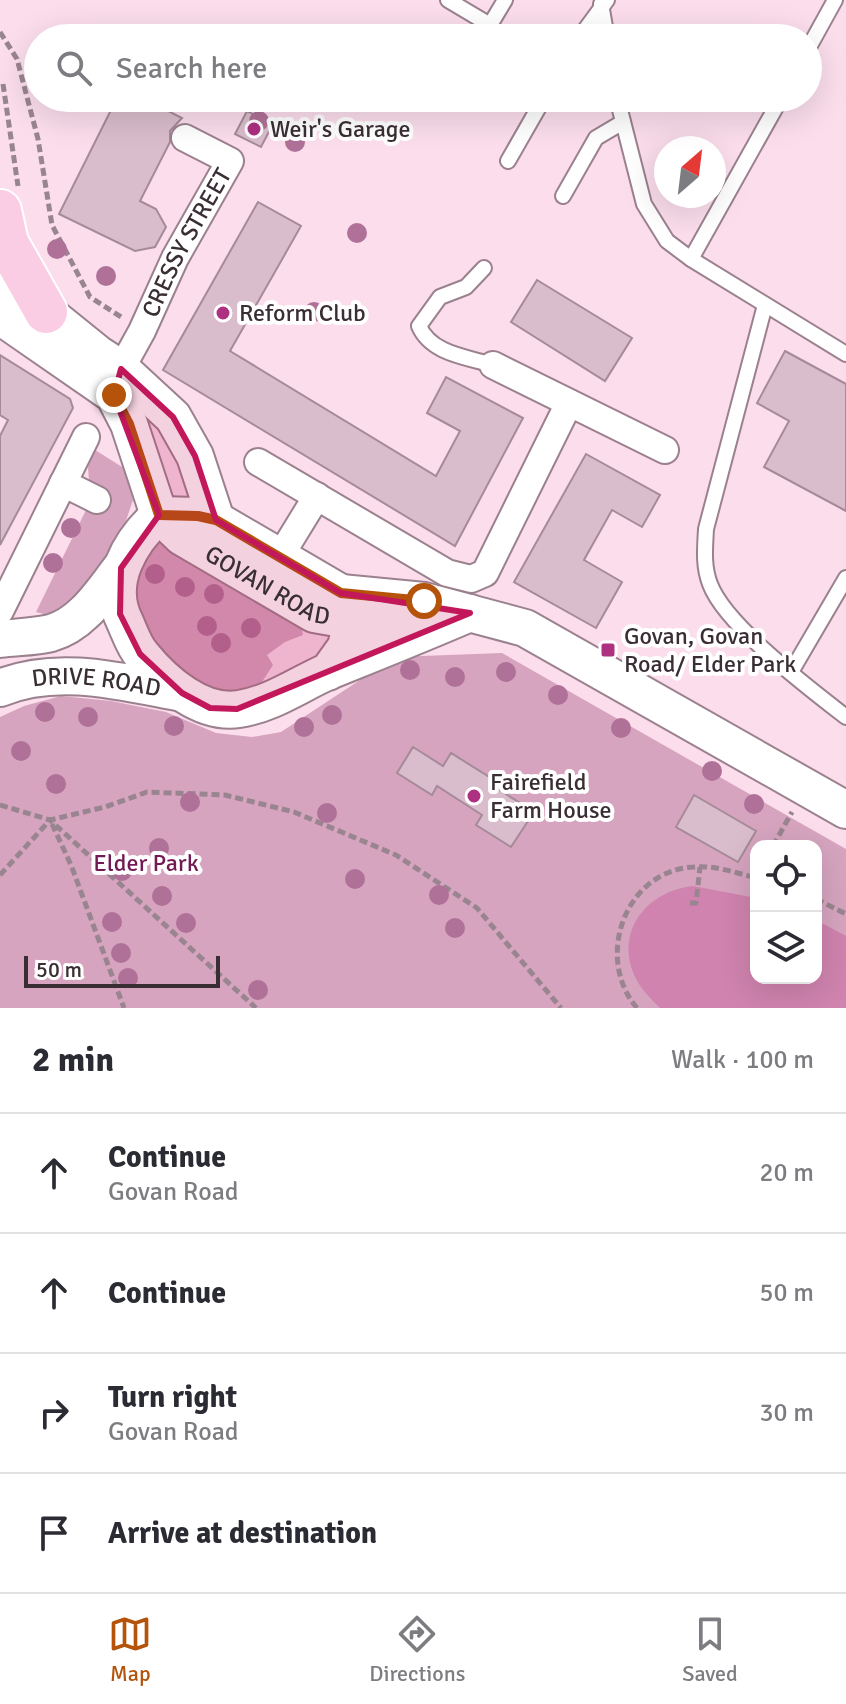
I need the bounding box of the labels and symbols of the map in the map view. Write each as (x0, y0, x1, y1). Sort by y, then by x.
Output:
place label: Weir's Garage (270, 114, 411, 144)
marker: Weir's Garage (245, 120, 263, 138)
north arrow (654, 136, 726, 208)
street label: CRESSY STREET (135, 163, 238, 322)
place label: Reform Club (239, 298, 366, 328)
marker: Reform Club (214, 304, 232, 322)
route end (96, 377, 132, 413)
street label: GOVAN ROAD (200, 539, 332, 632)
route start (406, 583, 442, 619)
place label: Govan, Govan Road/ Elder Park (624, 621, 796, 679)
marker: Govan, Govan Road/ Elder Park (599, 641, 617, 659)
street label: DRIVE ROAD (30, 661, 163, 704)
place label: Fairefield Farm House (490, 767, 611, 825)
marker: Fairefield Farm House (465, 787, 483, 805)
park label: Elder Park (93, 848, 199, 878)
scale bar (24, 952, 220, 988)

